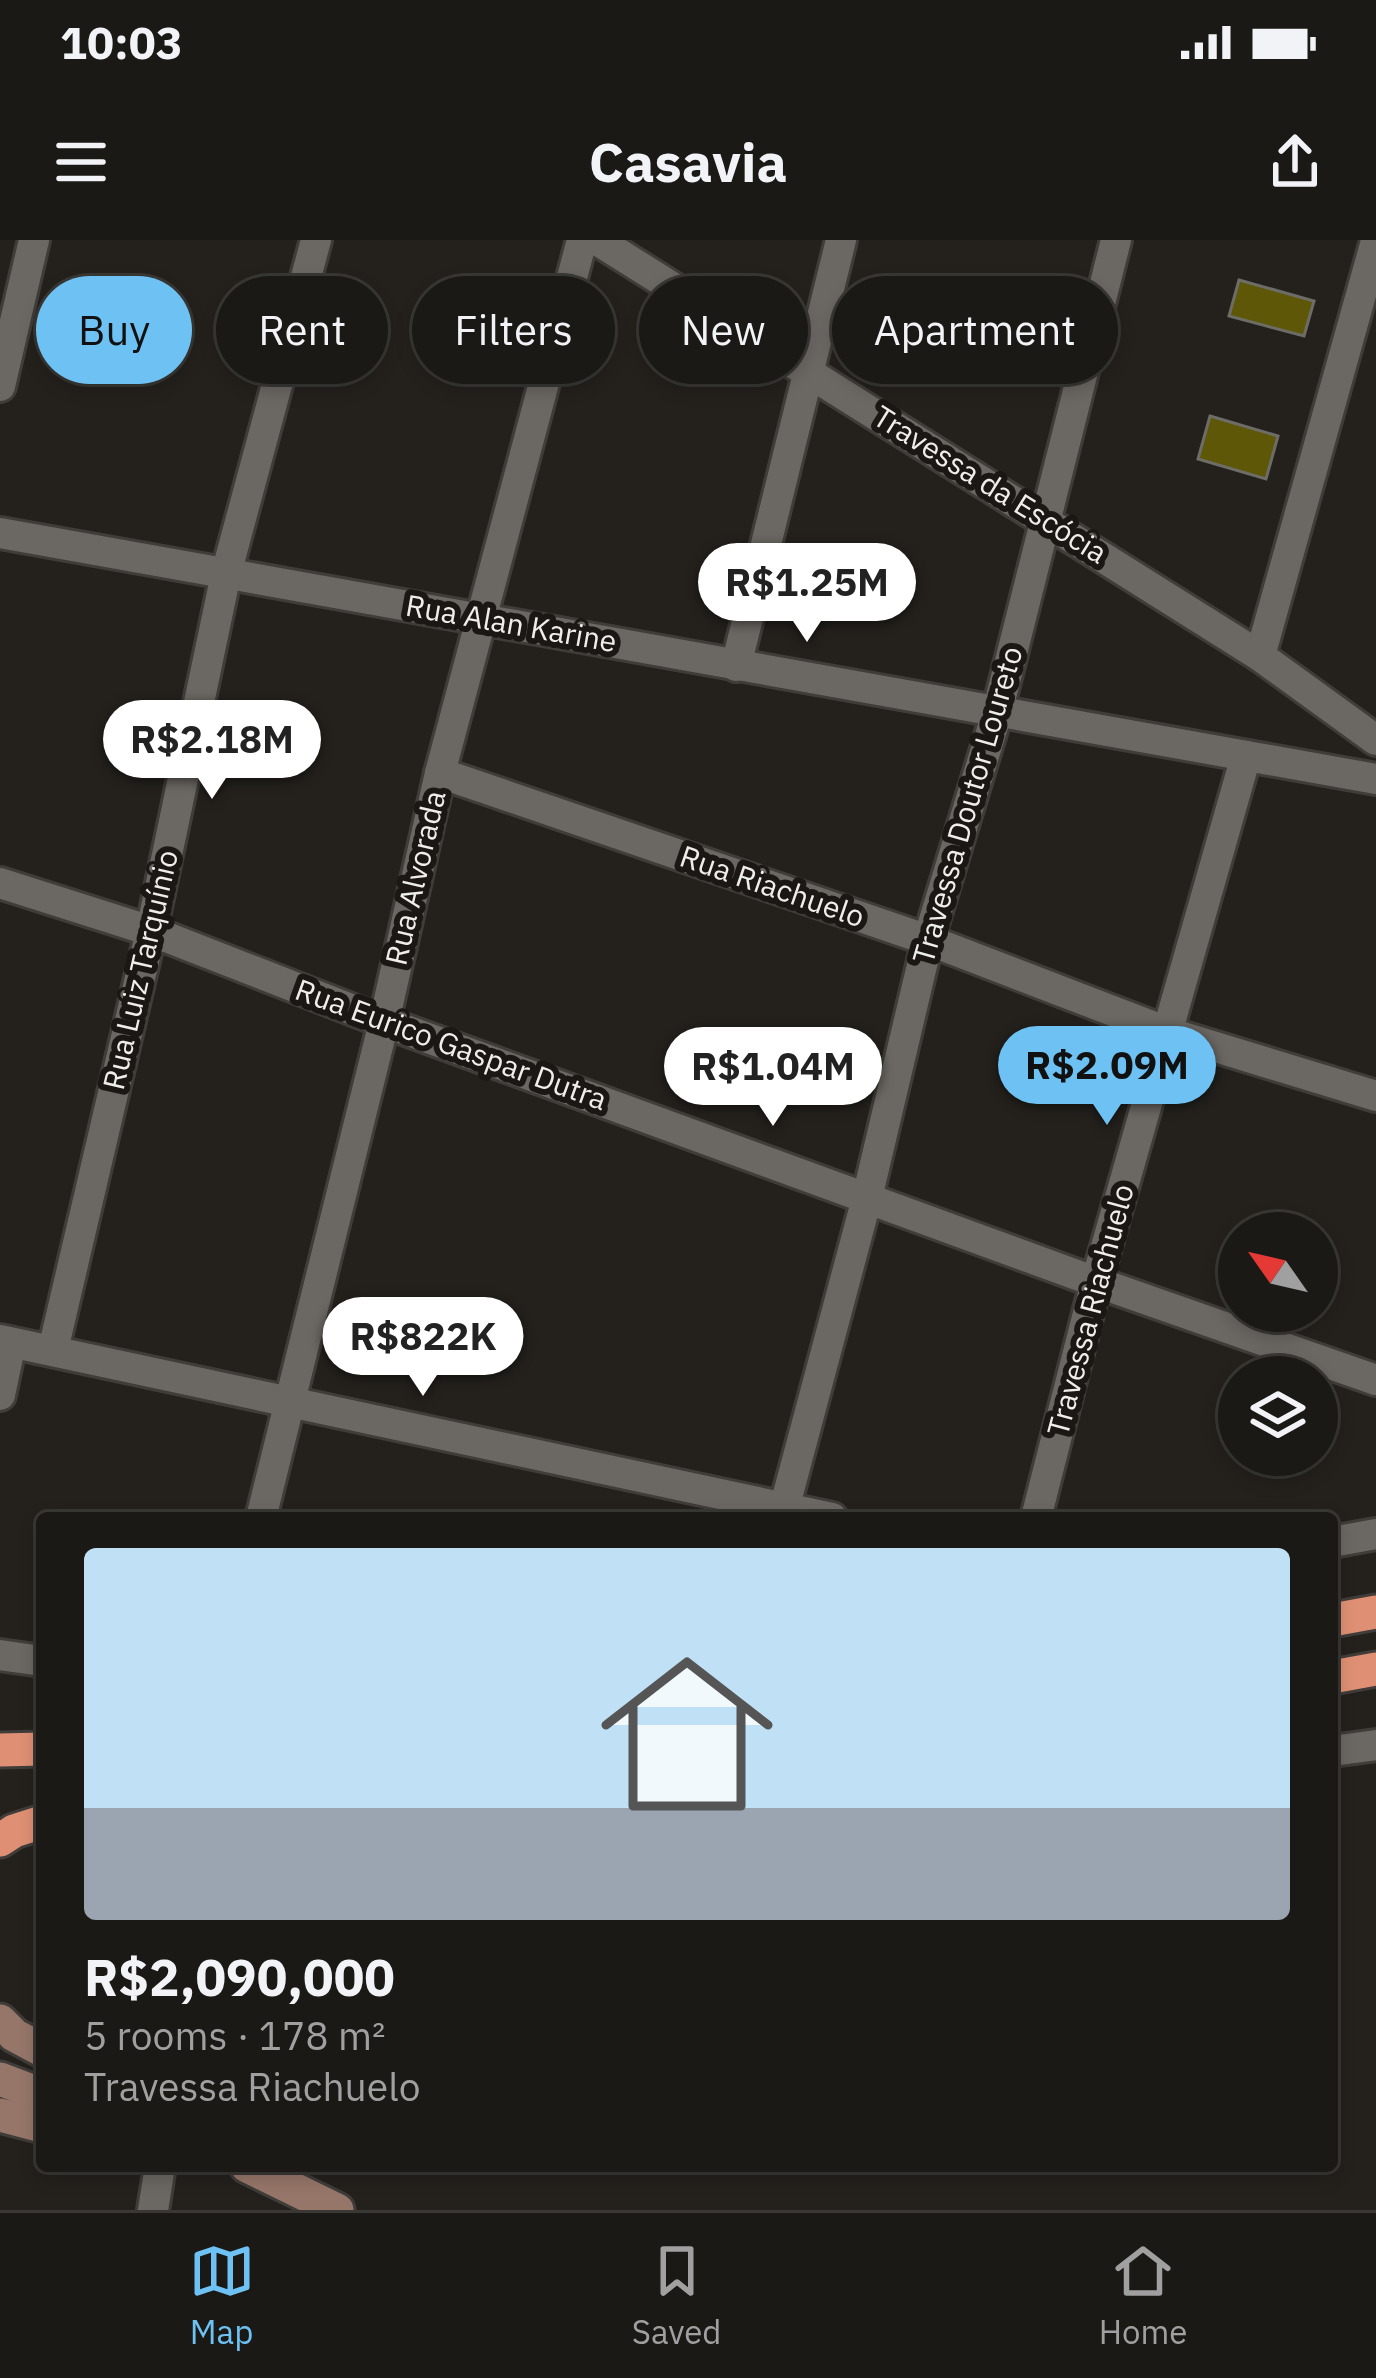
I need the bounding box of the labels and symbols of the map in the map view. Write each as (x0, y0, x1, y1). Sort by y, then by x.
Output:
street label: Travessa da Escócia (867, 396, 1115, 571)
pin: R$1.25M (696, 543, 918, 645)
street label: Rua Alan Karine (403, 585, 620, 660)
street label: Travessa Doutor Loureto (903, 642, 1031, 968)
pin: R$2.18M (101, 700, 323, 802)
street label: Rua Alvorada (376, 787, 454, 969)
street label: Rua Riachuelo (675, 836, 870, 935)
street label: Rua Luiz Tarquínio (93, 846, 186, 1093)
street label: Rua Eurico Gaspar Dutra (290, 969, 613, 1118)
pin: R$2.09M (996, 1026, 1218, 1128)
pin: R$1.04M (662, 1027, 884, 1129)
street label: Travessa Riachuelo (1037, 1180, 1142, 1440)
north arrow (1218, 1212, 1338, 1332)
pin: R$822K (325, 1297, 521, 1399)

